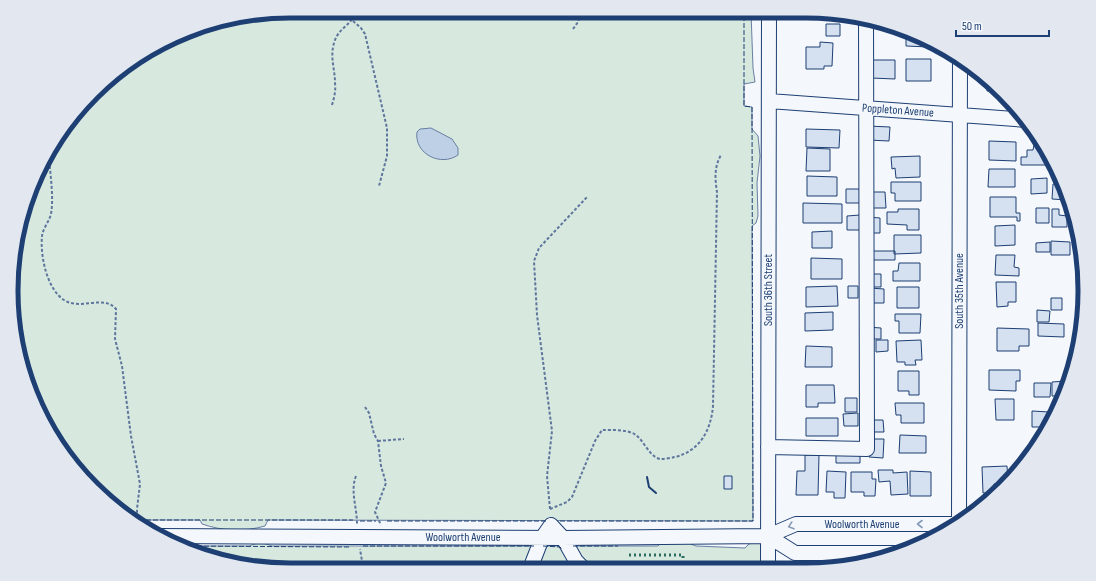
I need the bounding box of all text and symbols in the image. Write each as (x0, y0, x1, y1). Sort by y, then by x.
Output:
scale bar (956, 12, 1049, 38)
text: 50 m (962, 19, 982, 34)
street label: Poppleton Avenue (862, 101, 935, 121)
street label: South 35th Avenue (952, 253, 967, 329)
street label: South 36th Street (761, 254, 776, 326)
street label: Woolworth Avenue (824, 517, 900, 532)
one-way arrow (917, 520, 923, 528)
one-way arrow (787, 522, 794, 530)
street label: Woolworth Avenue (425, 530, 501, 545)

